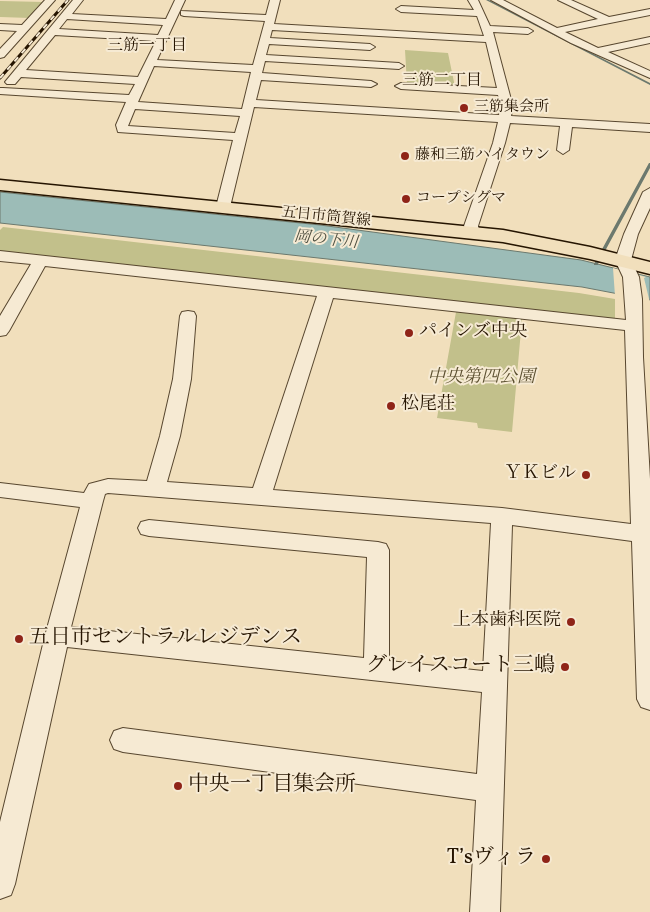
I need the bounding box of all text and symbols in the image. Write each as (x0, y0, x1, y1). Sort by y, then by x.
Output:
district label: 三筋一丁目 (107, 37, 187, 57)
district label: 三筋二丁目 (402, 72, 482, 92)
place label: 三筋集会所 (474, 99, 549, 117)
marker: 三筋集会所 (458, 102, 470, 114)
place label: 藤和三筋ハイタウン (415, 147, 550, 165)
marker: 藤和三筋ハイタウン (399, 150, 411, 162)
place label: コープシグマ (416, 190, 506, 208)
marker: コープシグマ (400, 193, 412, 205)
street label: 五日市筒賀線 (280, 204, 372, 232)
water label: 岡の下川 (293, 228, 359, 254)
place label: パインズ中央 (419, 322, 527, 344)
marker: パインズ中央 (403, 327, 415, 339)
park label: 中央第四公園 (427, 368, 535, 390)
place label: 松尾荘 (401, 395, 455, 417)
marker: 松尾荘 (385, 400, 397, 412)
place label: ＹＫビル (504, 464, 576, 486)
marker: ＹＫビル (580, 469, 592, 481)
place label: 上本歯科医院 (453, 611, 561, 633)
marker: 上本歯科医院 (565, 616, 577, 628)
place label: 五日市セントラルレジデンス (29, 626, 302, 652)
marker: 五日市セントラルレジデンス (13, 633, 25, 645)
place label: グレイスコート三嶋 (366, 654, 555, 680)
marker: グレイスコート三嶋 (559, 661, 571, 673)
place label: 中央一丁目集会所 (188, 773, 356, 799)
marker: 中央一丁目集会所 (172, 780, 184, 792)
place label: T’sヴィラ (447, 846, 536, 872)
marker: T’sヴィラ (540, 853, 552, 865)

